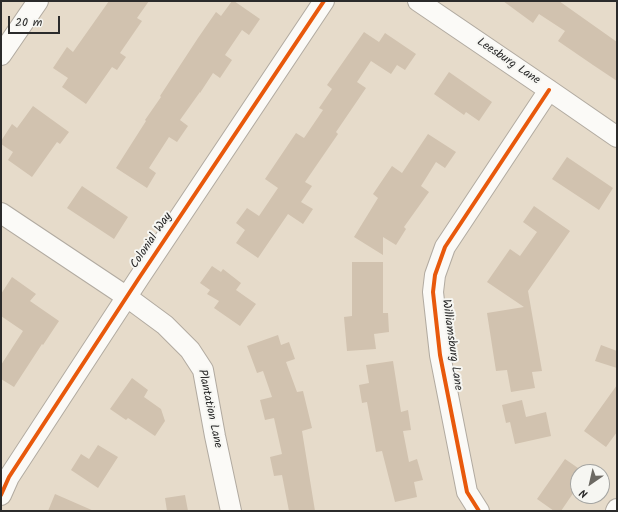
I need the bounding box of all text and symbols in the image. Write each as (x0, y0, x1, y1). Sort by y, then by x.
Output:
scale bar (10, 8, 62, 34)
text: 20 m (15, 13, 42, 32)
street label: Leesburg Lane (474, 36, 542, 88)
street label: Colonial Way (128, 210, 176, 272)
street label: Williamsburg Lane (437, 299, 465, 391)
street label: Plantation Lane (194, 368, 224, 450)
north arrow (570, 464, 610, 504)
text: N (576, 484, 592, 503)

